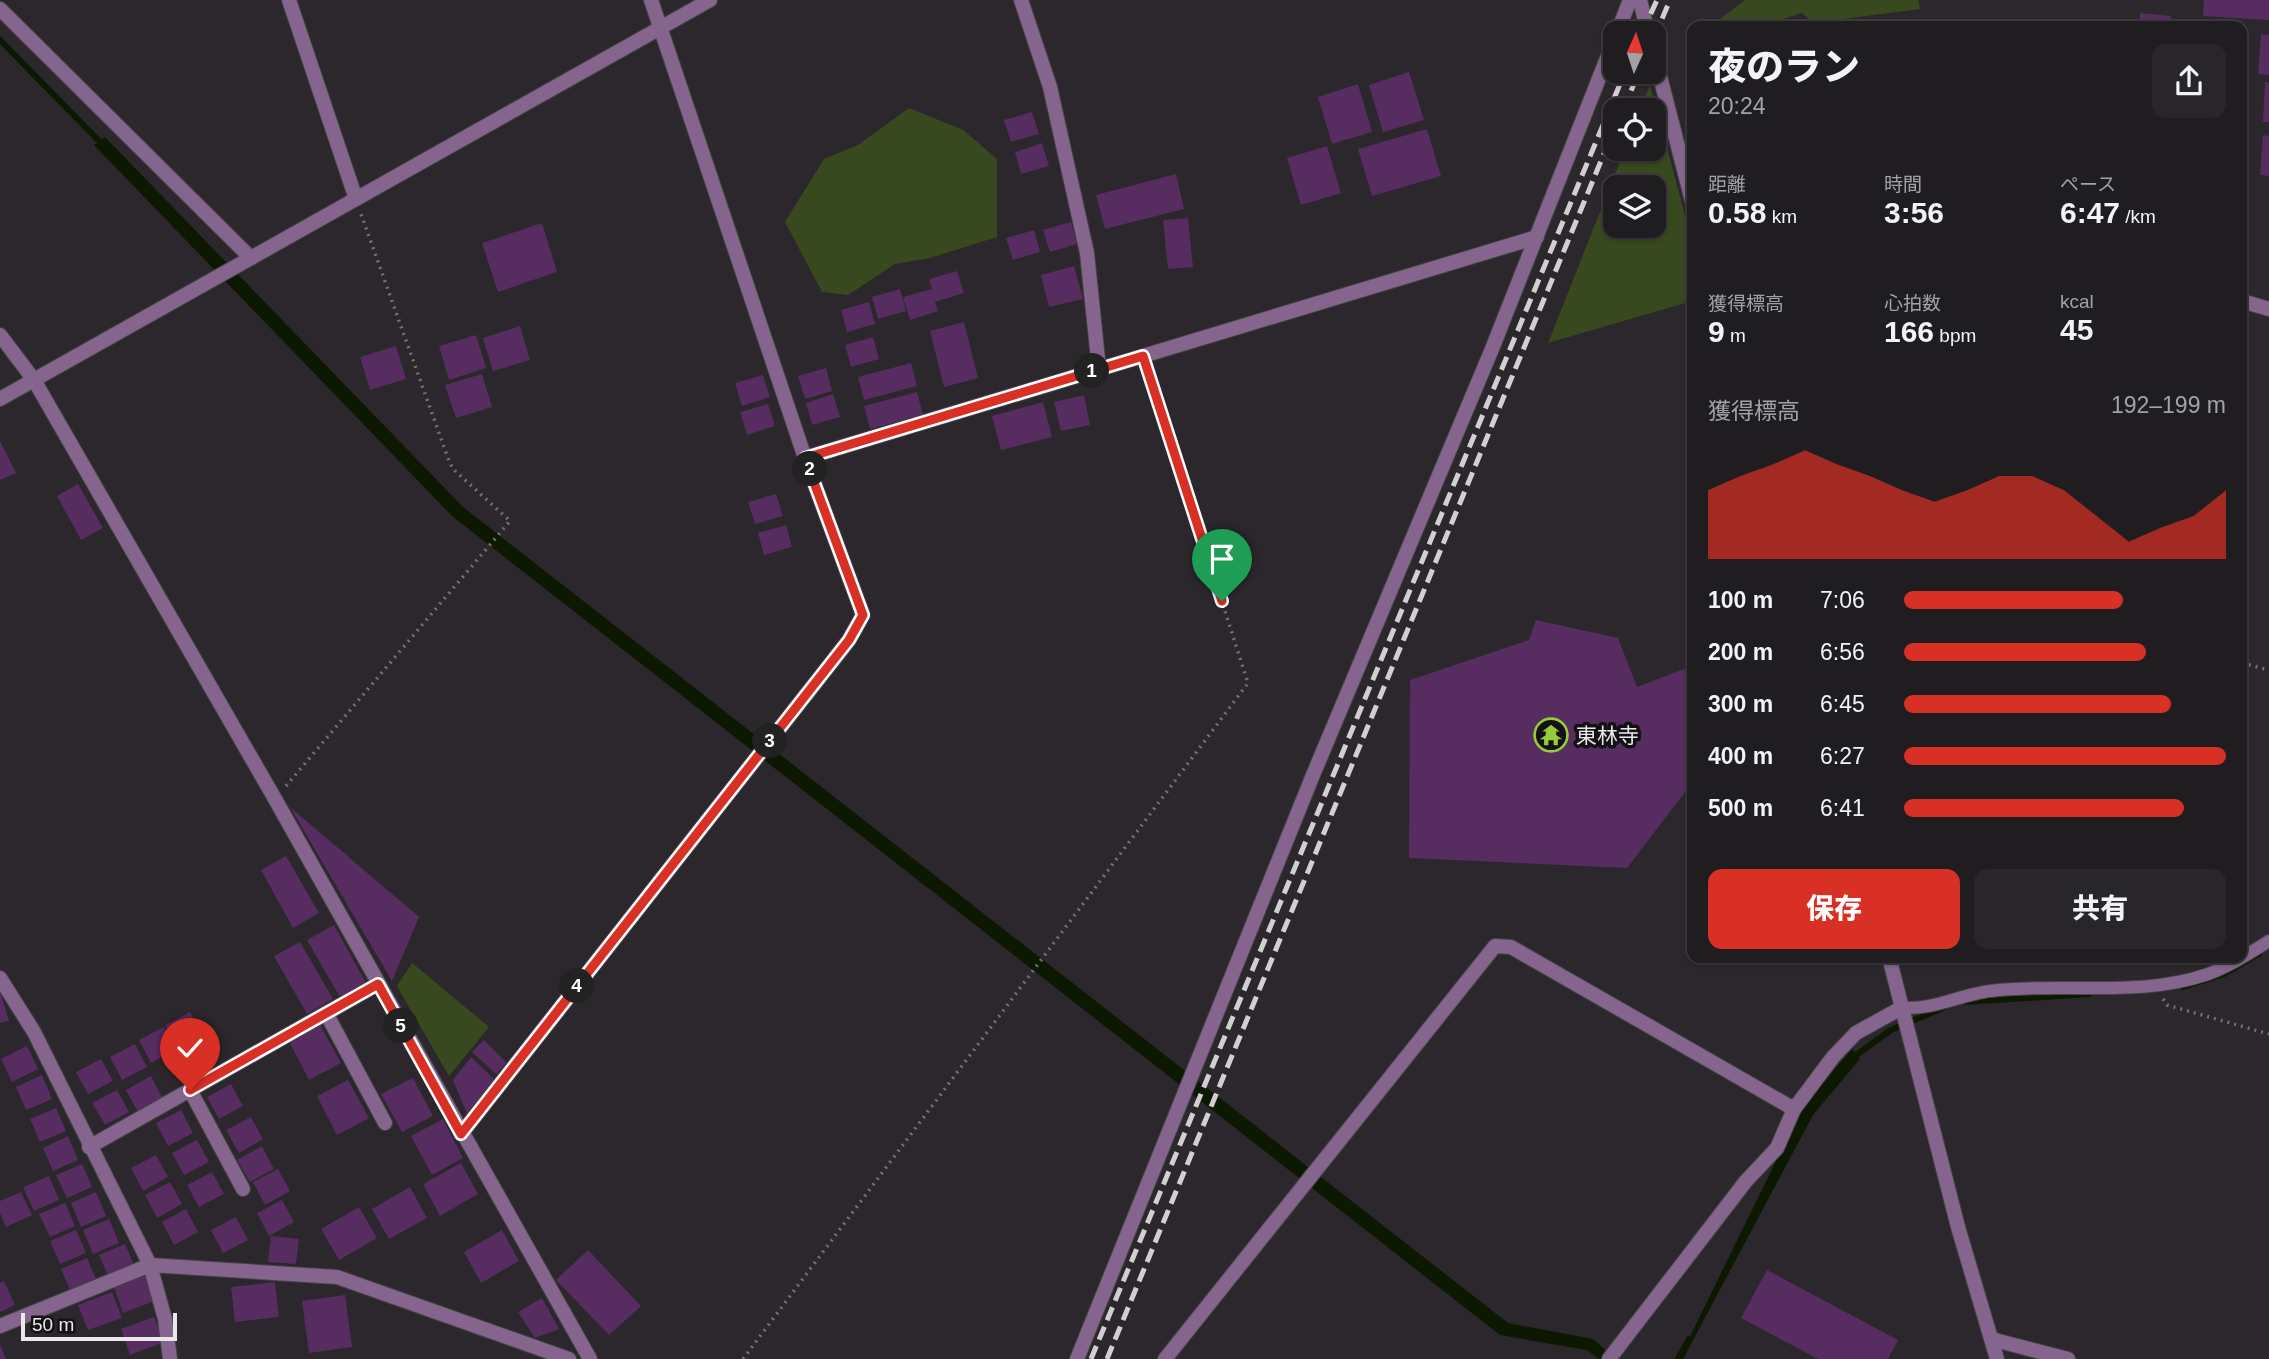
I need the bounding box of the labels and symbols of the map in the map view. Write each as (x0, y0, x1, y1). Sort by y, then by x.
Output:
north arrow (1603, 21, 1666, 84)
pin: 1 (1074, 354, 1110, 388)
pin: 2 (792, 452, 828, 486)
pin (1192, 529, 1252, 601)
temple icon: 東林寺 (1532, 716, 1570, 754)
pin: 3 (752, 724, 788, 758)
place label: 東林寺 (1576, 724, 1639, 747)
pin: 4 (560, 968, 594, 1004)
pin: 5 (384, 1009, 418, 1044)
pin (160, 1018, 220, 1090)
scale bar (21, 1310, 177, 1342)

